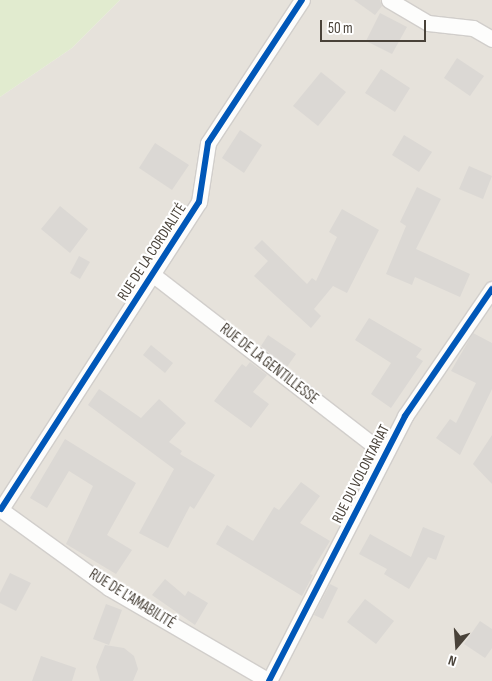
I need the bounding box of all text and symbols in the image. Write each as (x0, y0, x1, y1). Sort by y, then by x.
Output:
scale bar (322, 10, 428, 42)
text: 50 m (328, 19, 353, 38)
street label: RUE DE LA CORDIALITÉ (114, 200, 190, 304)
street label: RUE DE LA GENTILLESSE (216, 320, 322, 408)
street label: RUE DU VOLONTARIAT (328, 422, 394, 526)
street label: RUE DE L'AMABILITÉ (86, 565, 178, 633)
north arrow (432, 621, 482, 671)
text: N (446, 652, 458, 670)

